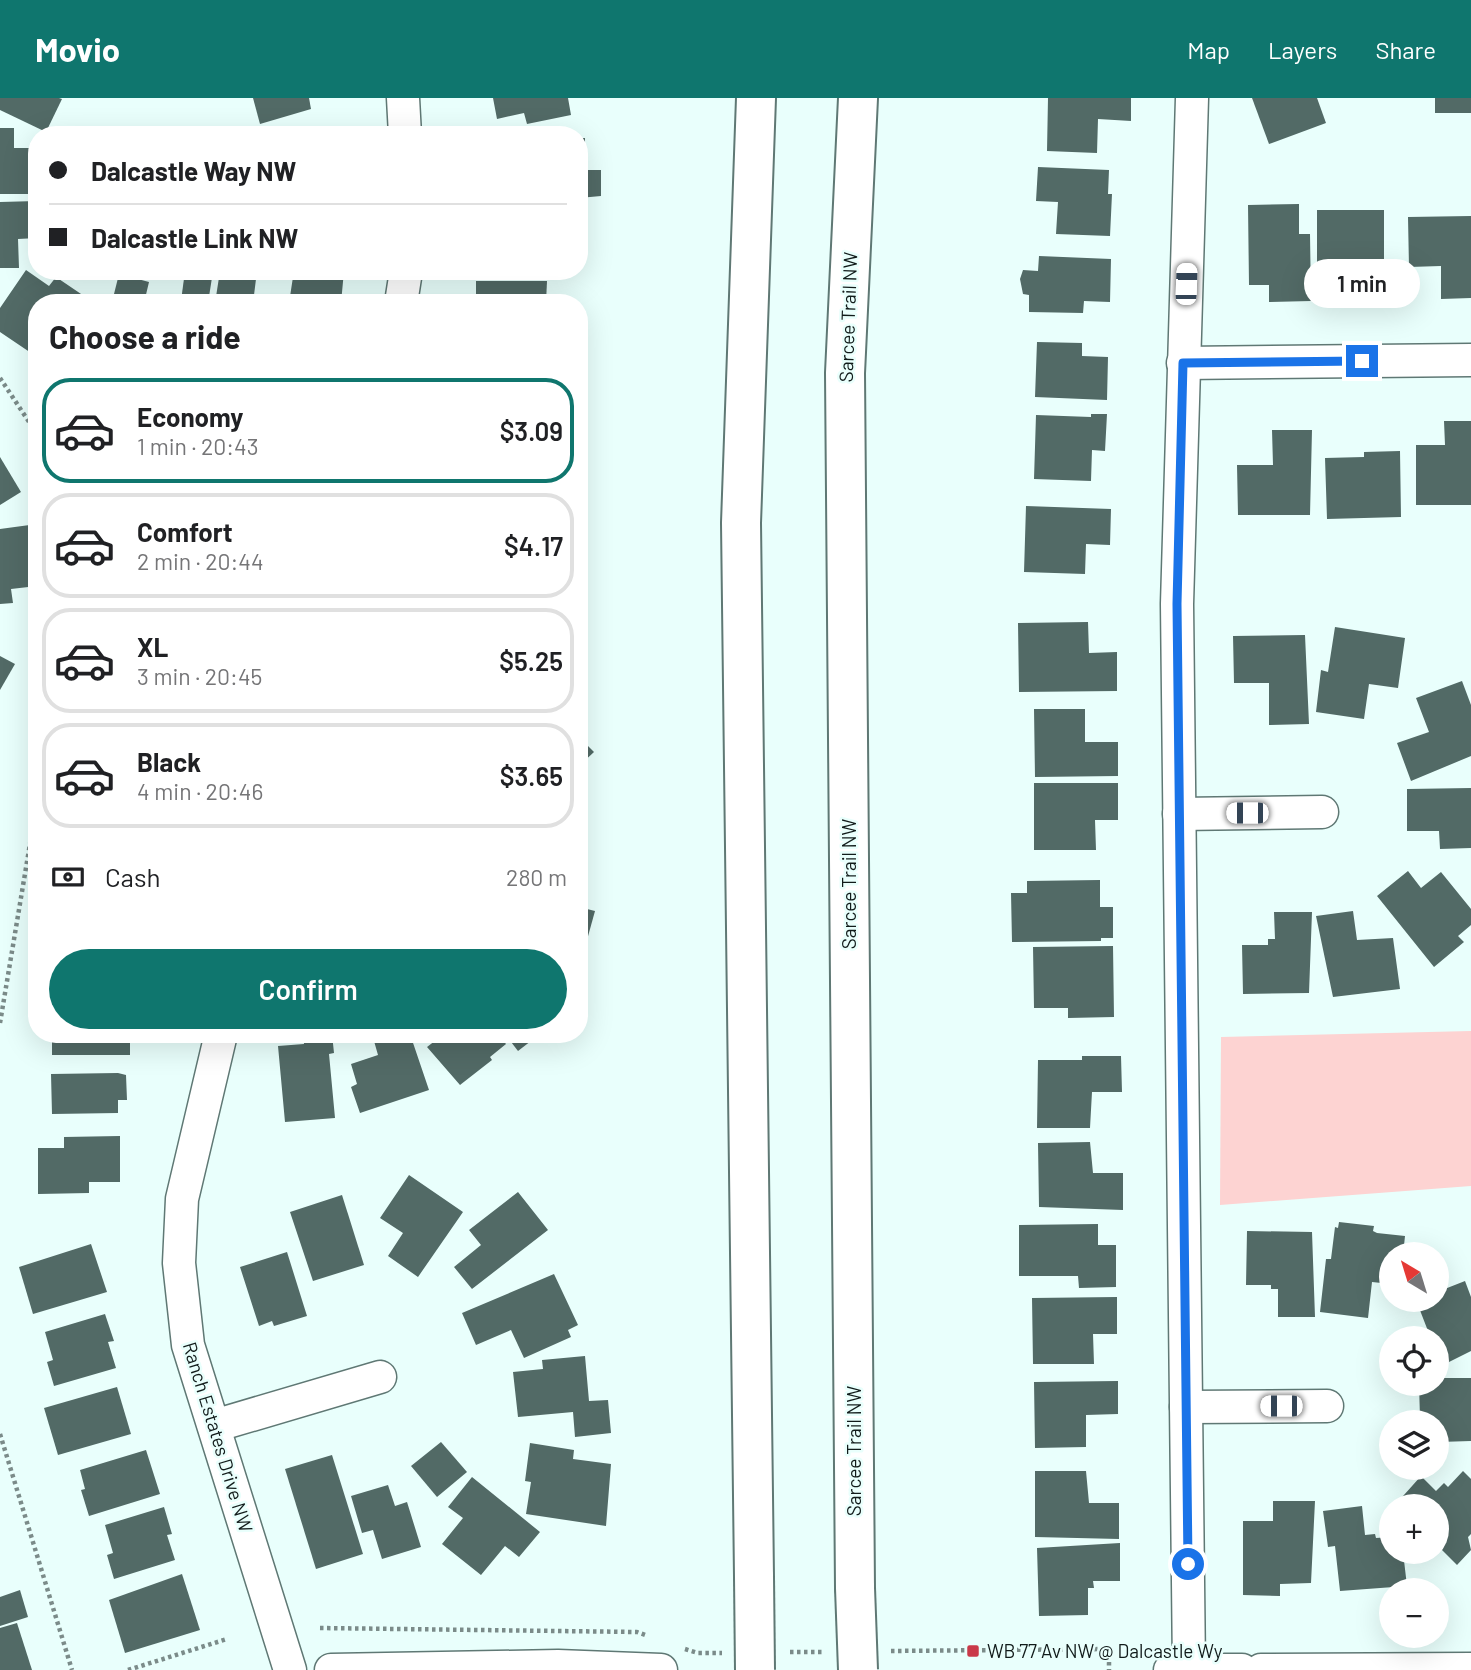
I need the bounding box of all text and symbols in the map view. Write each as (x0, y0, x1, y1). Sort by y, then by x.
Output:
text: Movio (35, 29, 120, 69)
text: Map (1187, 35, 1230, 64)
text: Layers (1268, 35, 1337, 64)
text: Share (1375, 35, 1436, 64)
text: Dalcastle Way NW (91, 155, 296, 186)
text: Dalcastle Link NW (91, 222, 298, 253)
street label: Sarcee Trail NW (834, 251, 861, 383)
callout: 1 min (1304, 260, 1420, 308)
car (1175, 263, 1198, 305)
text: 1 min (1337, 269, 1387, 297)
text: Choose a ride (49, 317, 241, 355)
route end (1346, 345, 1378, 377)
icon: car (53, 399, 116, 462)
text: Economy (137, 401, 243, 432)
text: $3.09 (500, 415, 563, 446)
text: 1 min · 20:43 (137, 432, 259, 460)
icon: car (53, 514, 116, 577)
text: Comfort (137, 516, 233, 547)
text: $4.17 (504, 530, 563, 561)
text: 2 min · 20:44 (137, 547, 264, 575)
icon: car (53, 629, 116, 692)
text: XL (137, 631, 168, 662)
text: $5.25 (499, 645, 563, 676)
text: 3 min · 20:45 (137, 662, 262, 690)
icon: car (53, 744, 116, 807)
text: Black (137, 746, 201, 777)
text: $3.65 (500, 760, 563, 791)
text: 4 min · 20:46 (137, 777, 263, 805)
car (1227, 803, 1269, 824)
street label: Sarcee Trail NW (837, 818, 860, 949)
icon: cash (49, 858, 87, 896)
text: Cash (105, 861, 160, 892)
text: 280 m (506, 863, 567, 891)
button: Confirm (49, 949, 567, 1029)
north arrow (1379, 1242, 1449, 1312)
map controls (1379, 1242, 1449, 1648)
button: locate (1379, 1326, 1449, 1396)
street label: Ranch Estates Drive NW (179, 1339, 258, 1535)
street label: Sarcee Trail NW (842, 1385, 865, 1516)
car (1261, 1396, 1303, 1417)
button: layers (1379, 1410, 1449, 1480)
button: + (1379, 1494, 1449, 1564)
route start (1172, 1548, 1204, 1580)
button: − (1379, 1578, 1449, 1648)
place label: WB 77 Av NW @ Dalcastle Wy (987, 1639, 1223, 1662)
marker: WB 77 Av NW @ Dalcastle Wy (965, 1643, 981, 1659)

